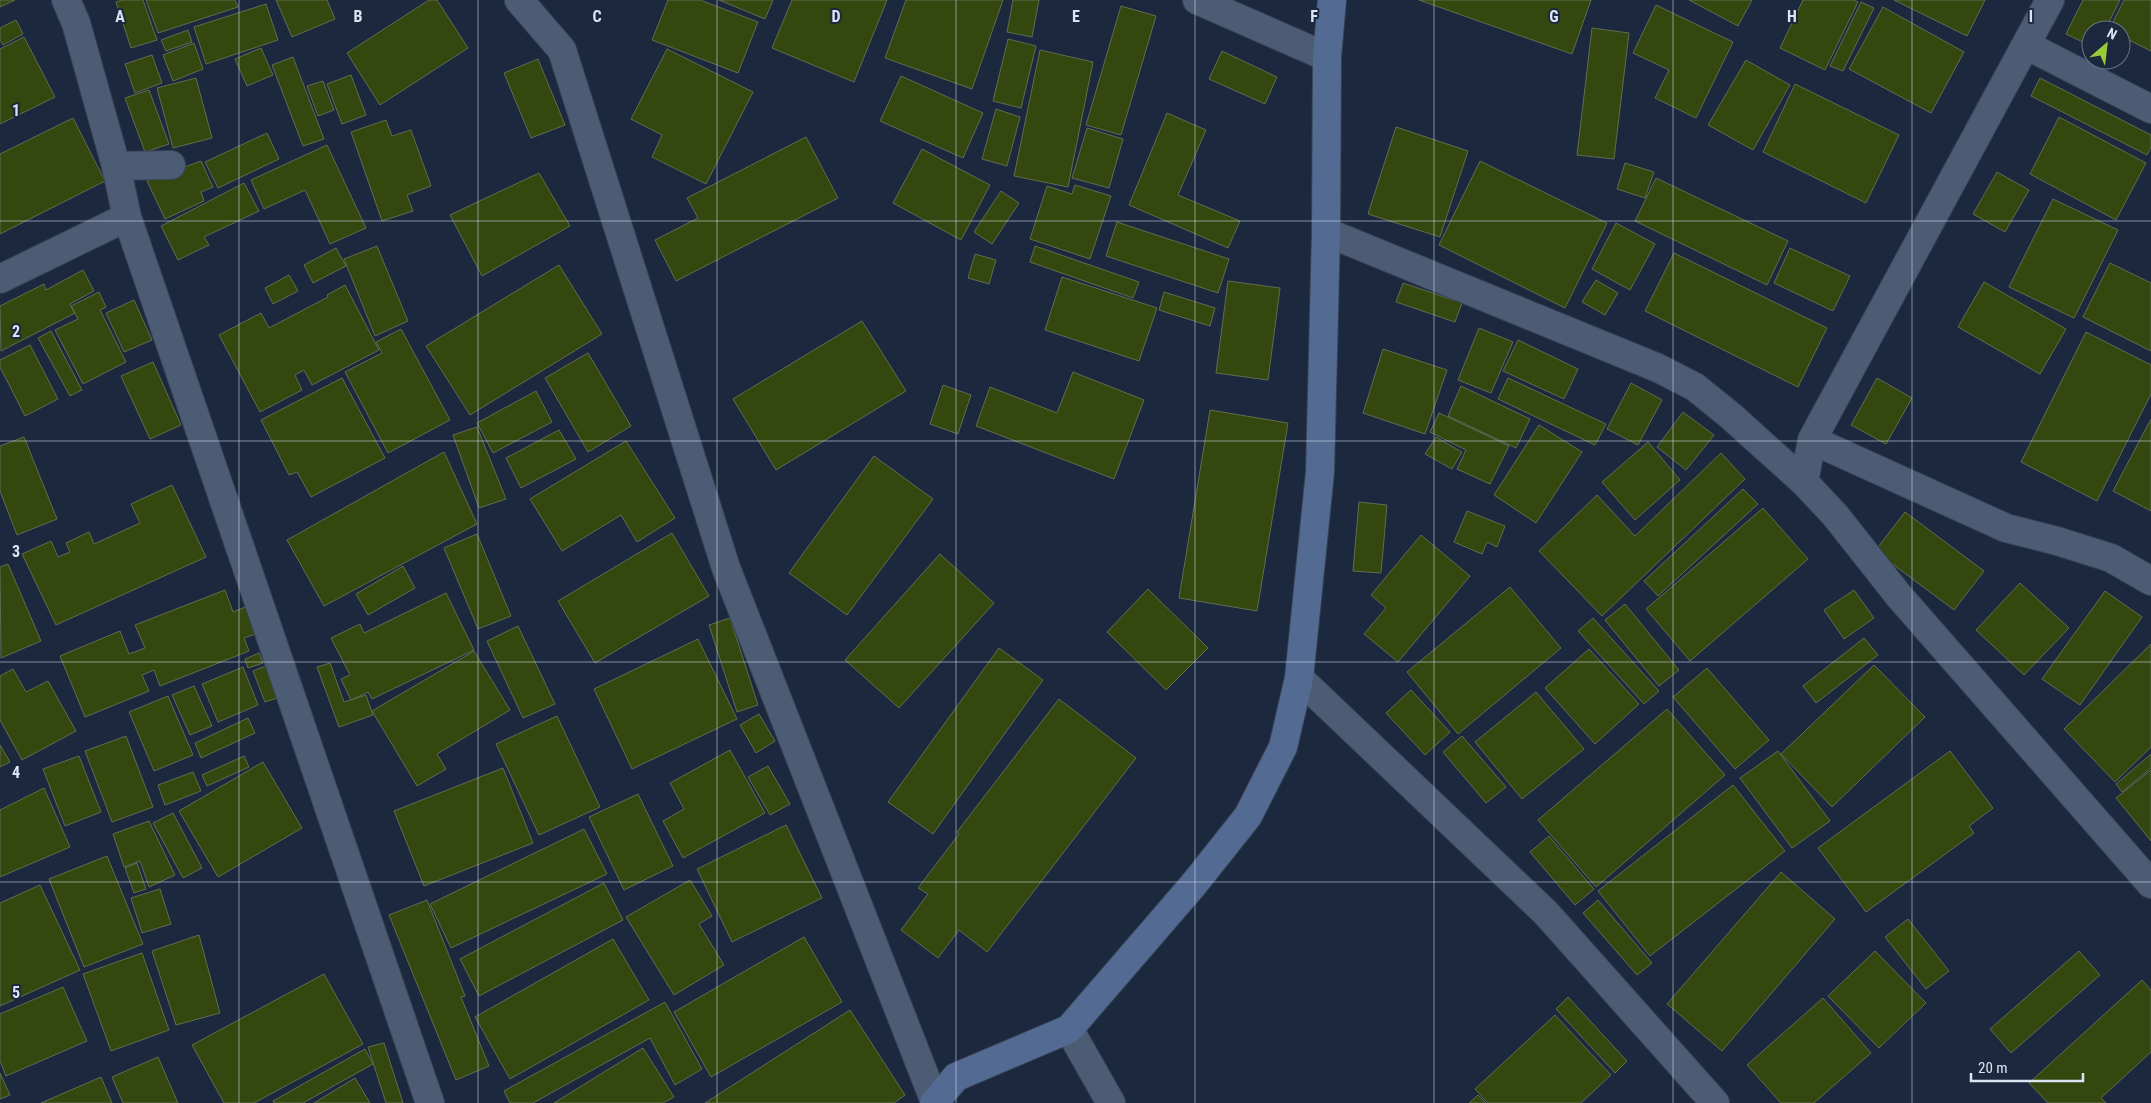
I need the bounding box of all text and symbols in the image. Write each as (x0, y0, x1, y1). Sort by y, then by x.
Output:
text: A (115, 7, 125, 26)
text: B (354, 7, 363, 26)
text: C (592, 7, 602, 26)
text: D (831, 7, 841, 26)
text: E (1072, 7, 1080, 26)
text: F (1310, 7, 1318, 26)
text: G (1549, 7, 1559, 26)
text: H (1787, 7, 1797, 26)
text: I (2029, 7, 2033, 26)
north arrow (2081, 20, 2131, 70)
text: N (2105, 24, 2120, 43)
text: 1 (12, 101, 20, 120)
text: 2 (12, 322, 20, 341)
text: 3 (12, 542, 20, 561)
text: 4 (12, 763, 20, 782)
text: 5 (12, 983, 20, 1002)
scale bar (1971, 1050, 2084, 1082)
text: 20 m (1978, 1059, 2008, 1077)

